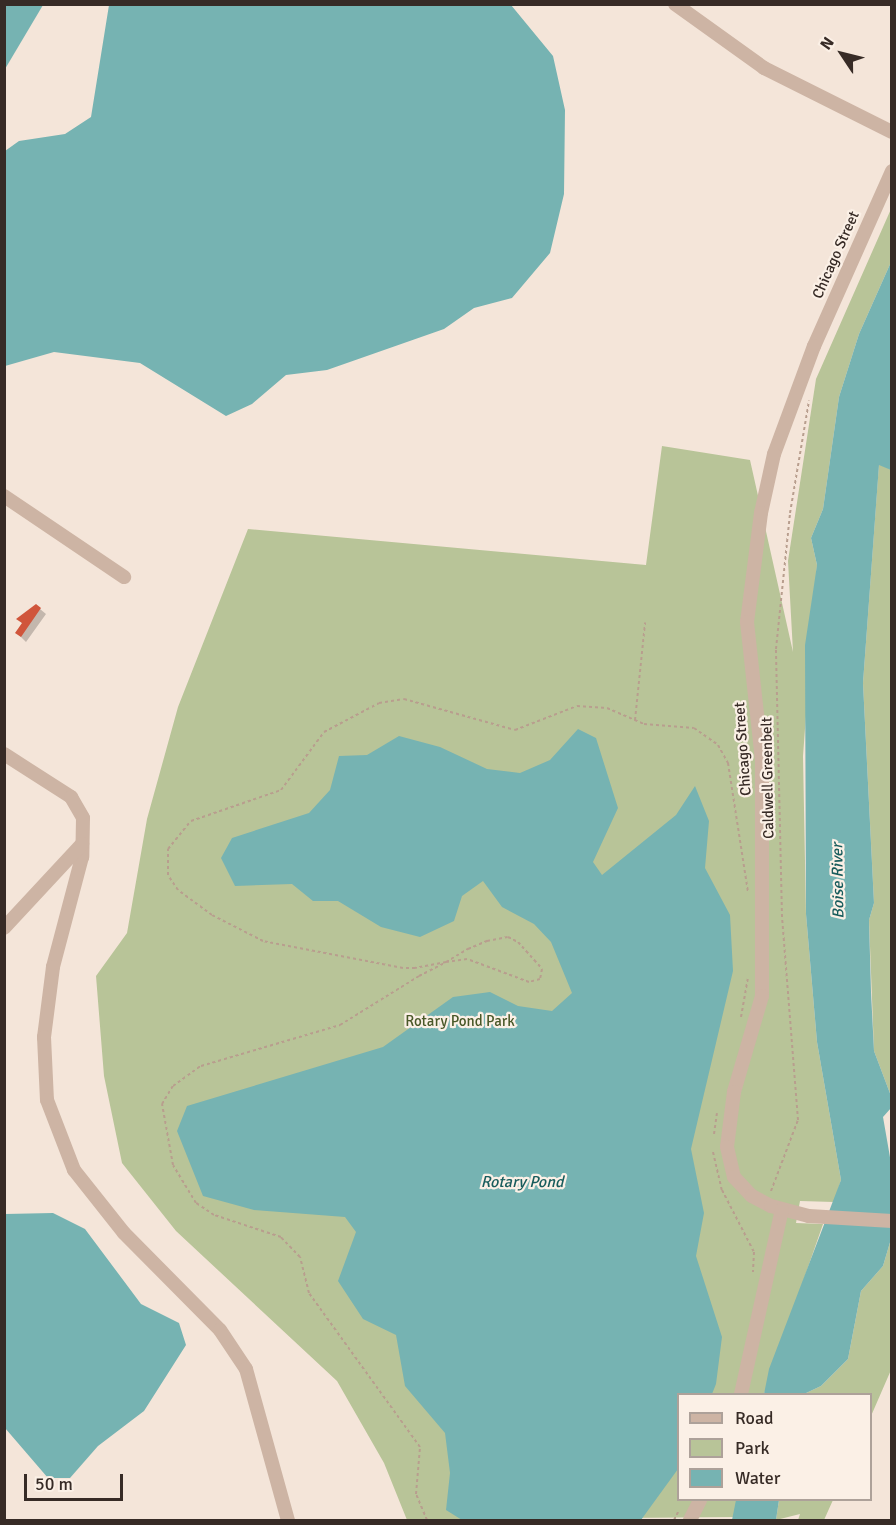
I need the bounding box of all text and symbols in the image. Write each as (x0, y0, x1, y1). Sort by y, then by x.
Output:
north arrow (812, 24, 872, 84)
text: N (816, 33, 839, 54)
street label: Chicago Street (809, 208, 863, 302)
street label: Chicago Street (731, 701, 755, 797)
street label: Caldwell Greenbelt (758, 717, 778, 839)
water label: Boise River (828, 843, 848, 919)
park label: Rotary Pond Park (405, 1013, 515, 1031)
water label: Rotary Pond (481, 1172, 563, 1192)
legend (677, 1393, 872, 1501)
text: Road (735, 1407, 774, 1429)
text: Park (735, 1437, 770, 1459)
scale bar (27, 1462, 126, 1500)
text: Water (735, 1467, 780, 1489)
text: 50 m (35, 1473, 73, 1495)

